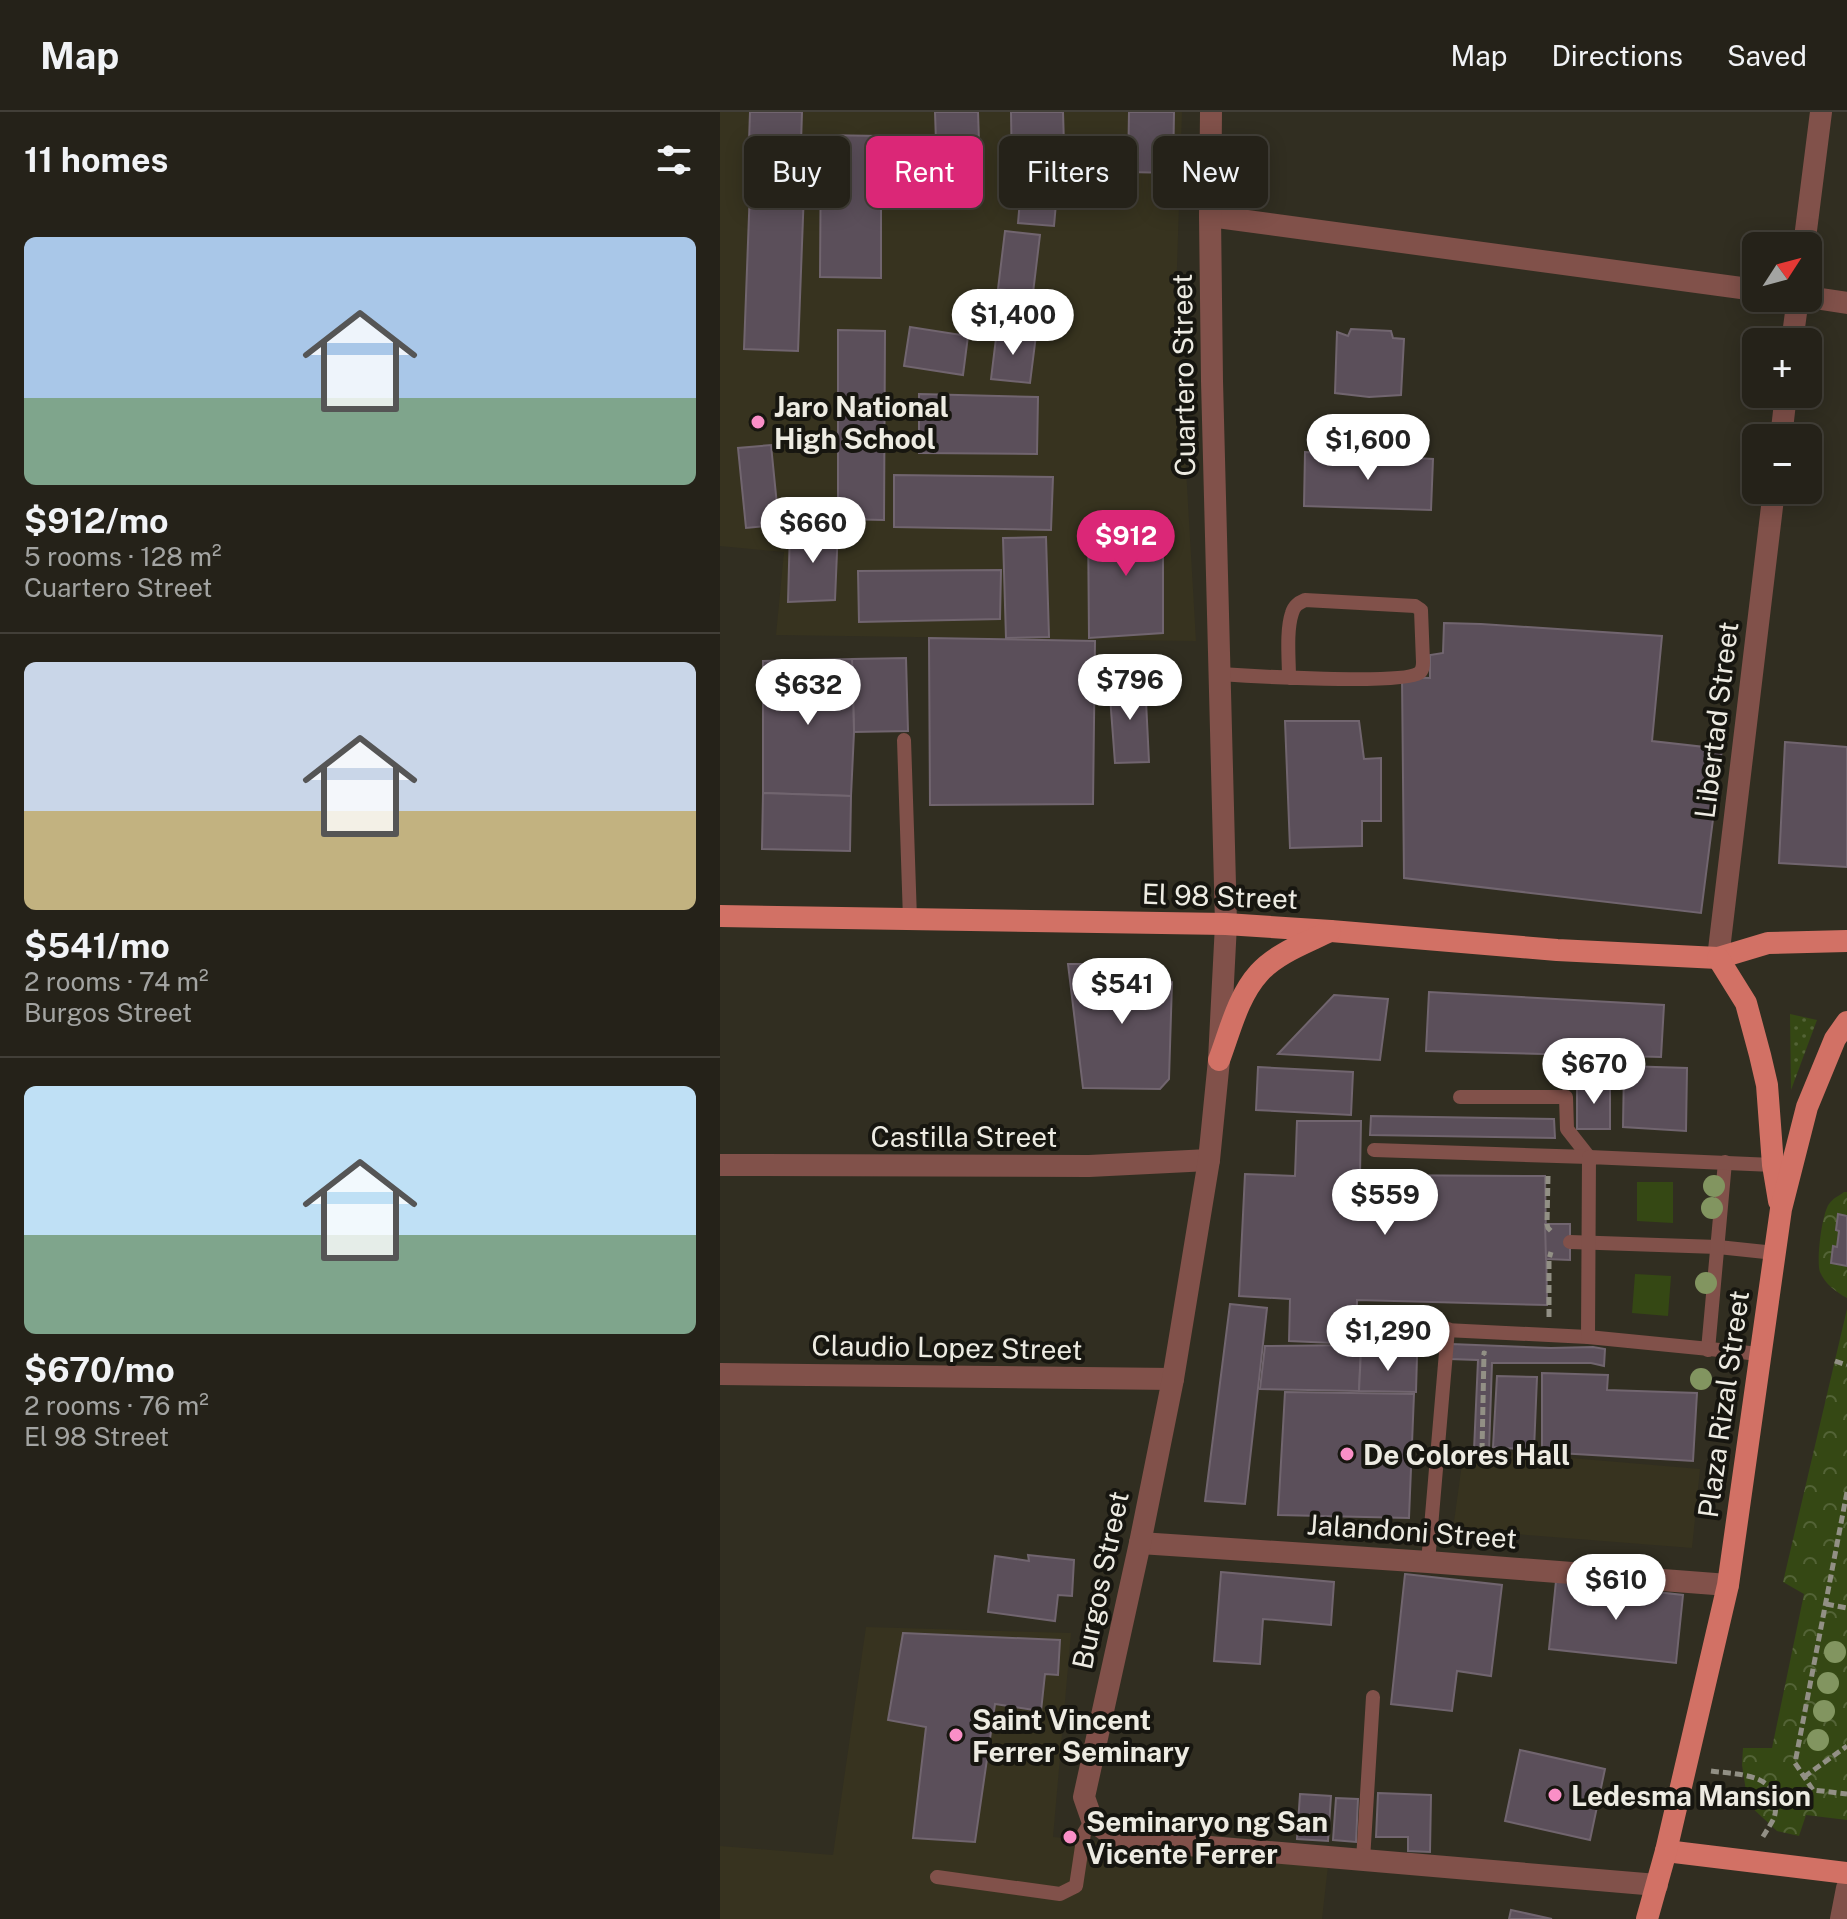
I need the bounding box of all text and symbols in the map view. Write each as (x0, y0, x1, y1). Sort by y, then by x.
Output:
text: Map (40, 33, 119, 78)
text: Map (1451, 39, 1507, 72)
text: Directions (1551, 39, 1683, 72)
text: Saved (1727, 39, 1807, 72)
chip: Buy (744, 136, 850, 208)
chip: Rent (866, 136, 983, 208)
chip: Filters (999, 136, 1137, 208)
chip: New (1153, 136, 1268, 208)
icon: filters (652, 138, 696, 182)
text: 11 homes (24, 140, 168, 180)
north arrow (1742, 232, 1822, 312)
map controls (1742, 232, 1822, 504)
street label: Cuartero Street (1165, 273, 1201, 477)
icon: home (288, 289, 432, 433)
pin: $1,400 (948, 289, 1078, 357)
text: $1,400 (970, 299, 1056, 330)
button: + (1742, 328, 1822, 408)
place label: Jaro National High School (774, 390, 949, 455)
marker: Jaro National High School (749, 413, 767, 431)
pin: $1,600 (1303, 414, 1433, 482)
text: $1,600 (1325, 424, 1411, 455)
button: − (1742, 424, 1822, 504)
pin: $660 (766, 497, 860, 565)
text: $912/mo (24, 501, 169, 541)
text: $660 (779, 507, 847, 538)
pin: $912 (1079, 510, 1173, 578)
text: $912 (1095, 520, 1157, 551)
text: 5 rooms · 128 m² (24, 541, 221, 572)
text: Cuartero Street (24, 572, 212, 603)
street label: Libertad Street (1688, 620, 1744, 820)
pin: $796 (1083, 654, 1177, 722)
pin: $632 (761, 659, 855, 727)
text: $796 (1096, 664, 1164, 695)
text: $632 (774, 669, 842, 700)
icon: home (288, 714, 432, 858)
street label: El 98 Street (1141, 877, 1299, 915)
text: $541/mo (24, 926, 170, 966)
pin: $541 (1075, 958, 1169, 1026)
text: 2 rooms · 74 m² (24, 966, 209, 997)
text: $541 (1090, 968, 1154, 999)
text: Burgos Street (24, 997, 192, 1028)
pin: $670 (1547, 1038, 1641, 1106)
text: $670 (1560, 1048, 1628, 1079)
street label: Castilla Street (871, 1120, 1057, 1153)
icon: home (288, 1138, 432, 1282)
pin: $559 (1338, 1169, 1432, 1237)
text: $559 (1350, 1179, 1420, 1210)
street label: Plaza Rizal Street (1691, 1288, 1755, 1520)
pin: $1,290 (1323, 1305, 1453, 1373)
text: $1,290 (1345, 1315, 1431, 1346)
street label: Claudio Lopez Street (811, 1328, 1083, 1366)
text: $670/mo (24, 1350, 175, 1390)
text: 2 rooms · 76 m² (24, 1390, 209, 1421)
text: El 98 Street (24, 1421, 169, 1452)
place label: De Colores Hall (1363, 1438, 1570, 1471)
marker: De Colores Hall (1338, 1445, 1356, 1463)
street label: Burgos Street (1065, 1488, 1135, 1672)
street label: Jalandoni Street (1306, 1507, 1518, 1555)
pin: $610 (1569, 1554, 1663, 1622)
text: $610 (1585, 1564, 1647, 1595)
place label: Saint Vincent Ferrer Seminary (972, 1703, 1190, 1768)
marker: Saint Vincent Ferrer Seminary (947, 1726, 965, 1744)
place label: Ledesma Mansion (1571, 1779, 1811, 1812)
marker: Ledesma Mansion (1546, 1786, 1564, 1804)
place label: Seminaryo ng San Vicente Ferrer (1086, 1805, 1328, 1870)
marker: Seminaryo ng San Vicente Ferrer (1061, 1828, 1079, 1846)

